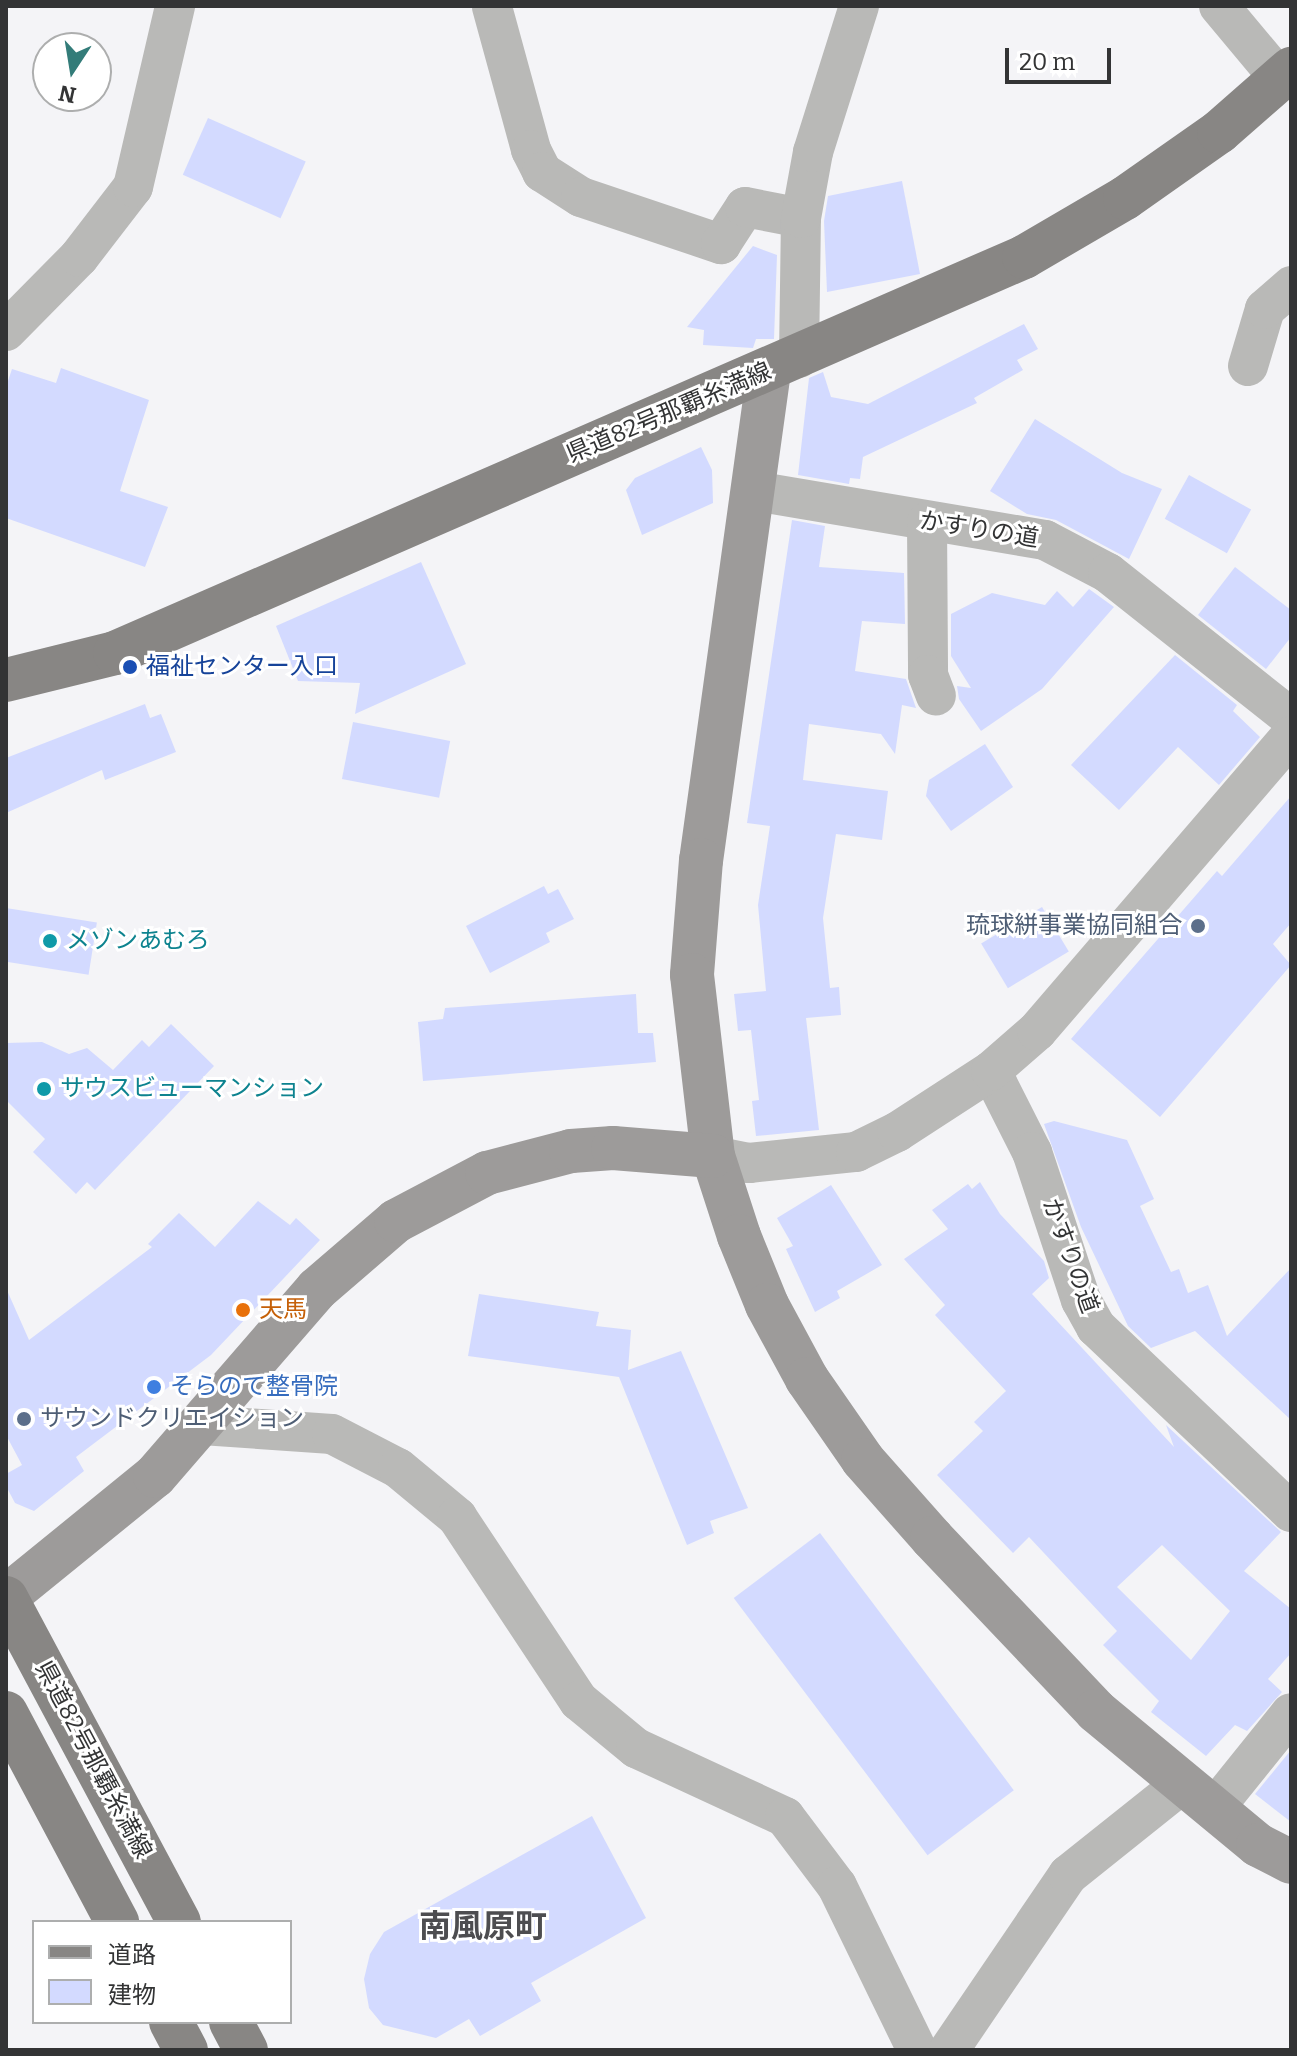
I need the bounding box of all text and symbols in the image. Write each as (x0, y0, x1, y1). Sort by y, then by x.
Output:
north arrow (32, 32, 112, 112)
scale bar (1009, 32, 1115, 82)
text: 20 m (1019, 48, 1075, 76)
text: N (56, 79, 78, 109)
street label: 県道82号那覇糸満線 (562, 357, 776, 469)
street label: かすりの道 (917, 506, 1041, 554)
place label: 福祉センター入口 (146, 653, 338, 681)
marker: 福祉センター入口 (121, 658, 139, 676)
place label: 琉球絣事業協同組合 (966, 912, 1182, 940)
marker: 琉球絣事業協同組合 (1189, 917, 1207, 935)
place label: メゾンあむろ (66, 927, 210, 955)
marker: メゾンあむろ (41, 932, 59, 950)
place label: サウスビューマンション (60, 1075, 324, 1103)
marker: サウスビューマンション (35, 1080, 53, 1098)
street label: かすりの道 (1036, 1195, 1104, 1317)
place label: 天馬 (259, 1296, 307, 1324)
marker: 天馬 (234, 1301, 252, 1319)
place label: そらのて整骨院 (170, 1373, 338, 1401)
marker: そらのて整骨院 (145, 1378, 163, 1396)
place label: サウンドクリエイション (40, 1405, 304, 1433)
marker: サウンドクリエイション (15, 1410, 33, 1428)
street label: 県道82号那覇糸満線 (29, 1656, 157, 1864)
district label: 南風原町 (419, 1907, 547, 1945)
legend (32, 1920, 292, 2024)
text: 道路 (108, 1941, 156, 1969)
text: 建物 (108, 1981, 156, 2009)

